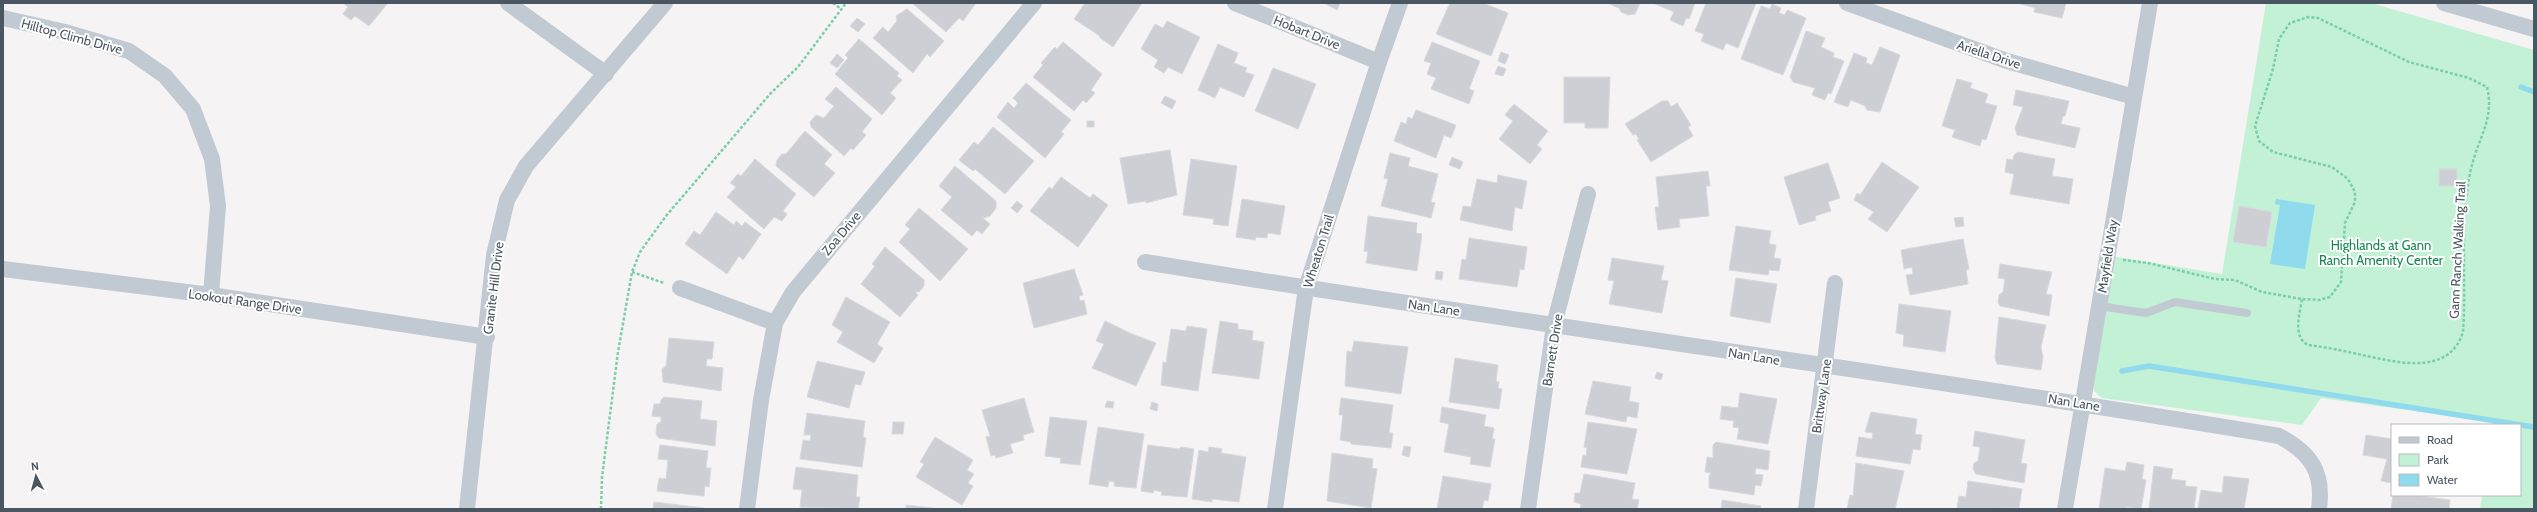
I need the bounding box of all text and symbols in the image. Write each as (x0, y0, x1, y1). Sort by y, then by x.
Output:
street label: Hobart Drive (1271, 11, 1343, 53)
street label: Hilltop Climb Drive (20, 15, 125, 57)
street label: Ariella Drive (1955, 36, 2023, 72)
street label: Gann Ranch Walking Trail (2445, 181, 2469, 319)
street label: Zoa Drive (818, 208, 864, 258)
street label: Wheaton Trail (1299, 212, 1337, 290)
street label: Mayfield Way (2093, 218, 2121, 294)
park label: Highlands at Gann Ranch Amenity Center (2319, 237, 2444, 268)
street label: Granite Hill Drive (479, 241, 507, 335)
street label: Lookout Range Drive (187, 285, 303, 317)
street label: Nan Lane (1407, 295, 1461, 319)
street label: Barnett Drive (1538, 312, 1566, 387)
street label: Nan Lane (1727, 344, 1781, 368)
street label: Brittway Lane (1808, 357, 1834, 434)
street label: Nan Lane (2047, 390, 2101, 414)
legend (2391, 424, 2521, 496)
text: Road (2427, 432, 2453, 447)
text: Park (2427, 452, 2449, 467)
north arrow (16, 456, 56, 496)
text: N (30, 459, 40, 473)
text: Water (2427, 472, 2458, 487)

